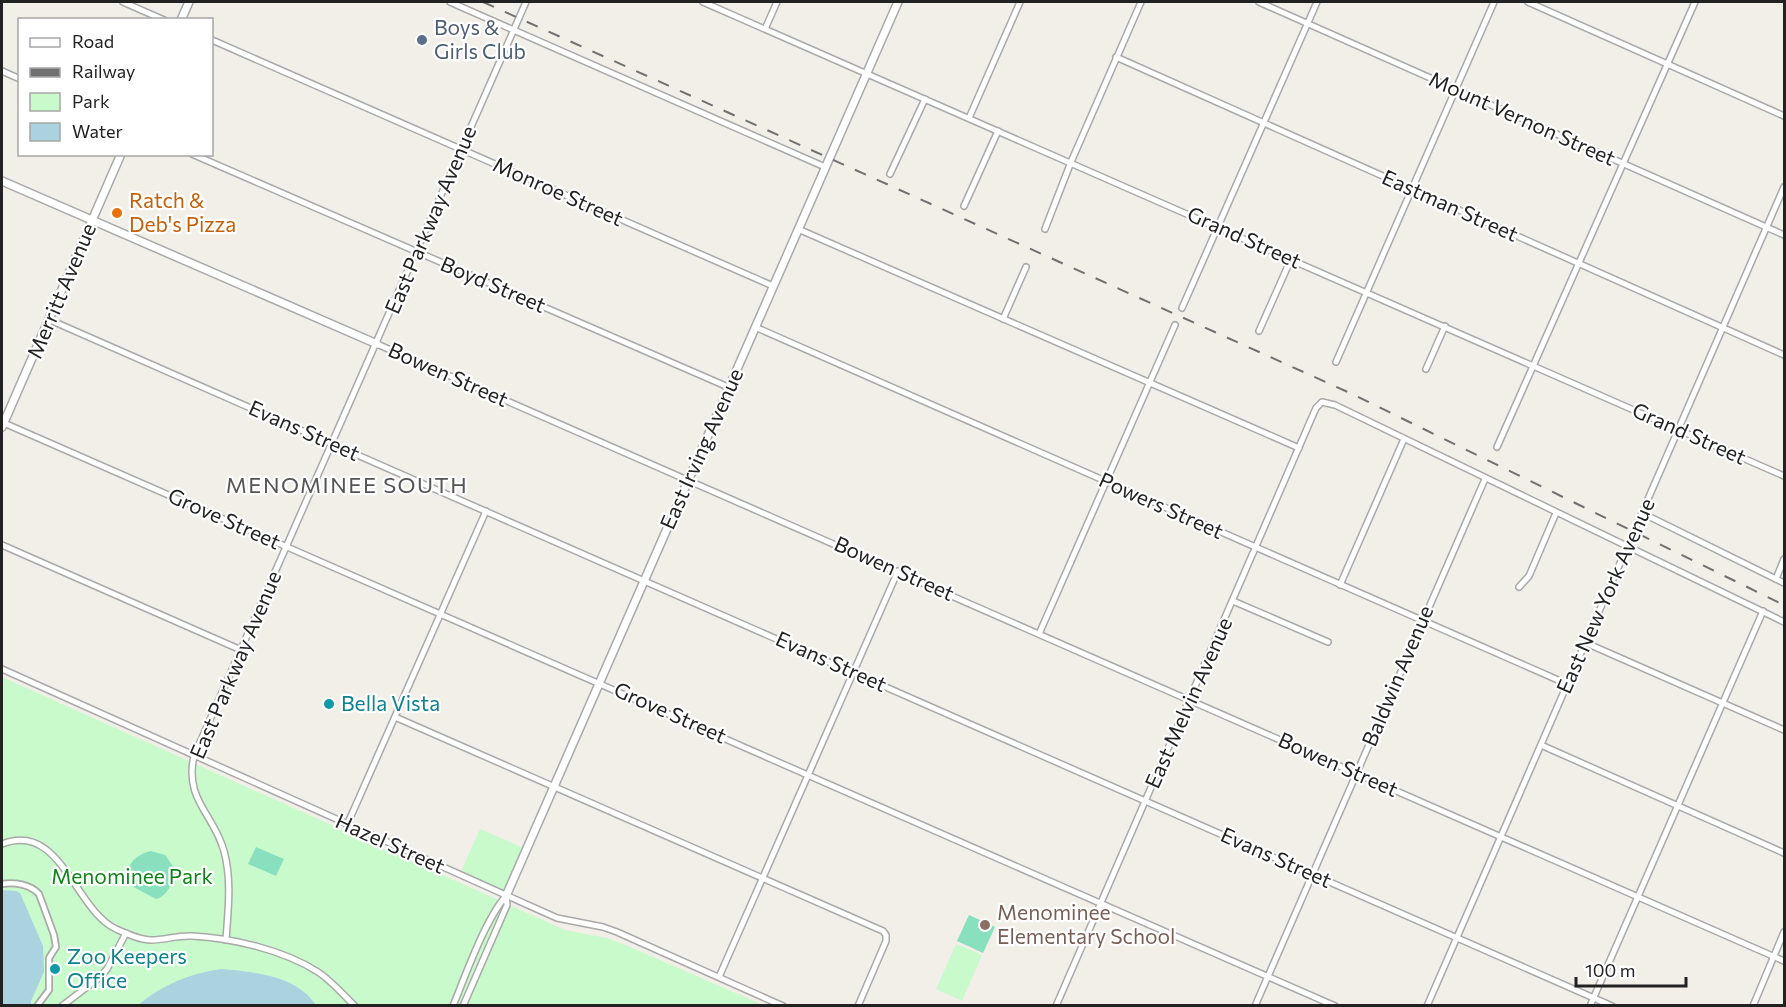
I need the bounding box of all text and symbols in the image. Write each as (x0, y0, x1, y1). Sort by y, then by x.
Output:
place label: Boys & Girls Club (434, 14, 526, 63)
legend (18, 18, 213, 156)
text: Road (72, 30, 114, 52)
marker: Boys & Girls Club (415, 33, 429, 47)
text: Railway (72, 60, 135, 82)
street label: Mount Vernon Street (1426, 65, 1620, 170)
text: Park (72, 90, 110, 112)
text: Water (72, 120, 123, 142)
street label: East Parkway Avenue (379, 122, 481, 317)
street label: Monroe Street (490, 151, 627, 230)
street label: Eastman Street (1379, 163, 1523, 246)
place label: Ratch & Deb's Pizza (129, 187, 236, 236)
street label: Grand Street (1184, 200, 1305, 273)
marker: Ratch & Deb's Pizza (110, 206, 124, 220)
street label: Merritt Avenue (21, 219, 100, 362)
street label: Boyd Street (437, 250, 550, 317)
street label: Bowen Street (385, 336, 512, 411)
street label: East Irving Avenue (654, 364, 747, 533)
street label: Evans Street (245, 394, 364, 465)
street label: Grand Street (1629, 396, 1750, 469)
street label: Powers Street (1096, 466, 1228, 543)
district label: MENOMINEE SOUTH (226, 471, 468, 498)
street label: Grove Street (165, 482, 285, 554)
street label: East New York Avenue (1550, 494, 1659, 697)
street label: Bowen Street (831, 530, 958, 605)
street label: East Parkway Avenue (184, 567, 286, 762)
street label: Baldwin Avenue (1356, 601, 1437, 749)
street label: East Melvin Avenue (1139, 613, 1237, 792)
street label: Evans Street (772, 625, 891, 696)
street label: Grove Street (611, 676, 731, 748)
place label: Bella Vista (341, 690, 440, 715)
marker: Bella Vista (322, 697, 336, 711)
street label: Bowen Street (1275, 726, 1402, 801)
street label: Hazel Street (332, 807, 449, 878)
street label: Evans Street (1217, 821, 1336, 892)
park label: Menominee Park (51, 863, 213, 888)
place label: Menominee Elementary School (997, 899, 1175, 948)
marker: Menominee Elementary School (978, 918, 992, 932)
place label: Zoo Keepers Office (67, 943, 187, 992)
scale bar (1576, 950, 1686, 988)
text: 100 m (1585, 959, 1635, 981)
marker: Zoo Keepers Office (48, 962, 62, 976)

